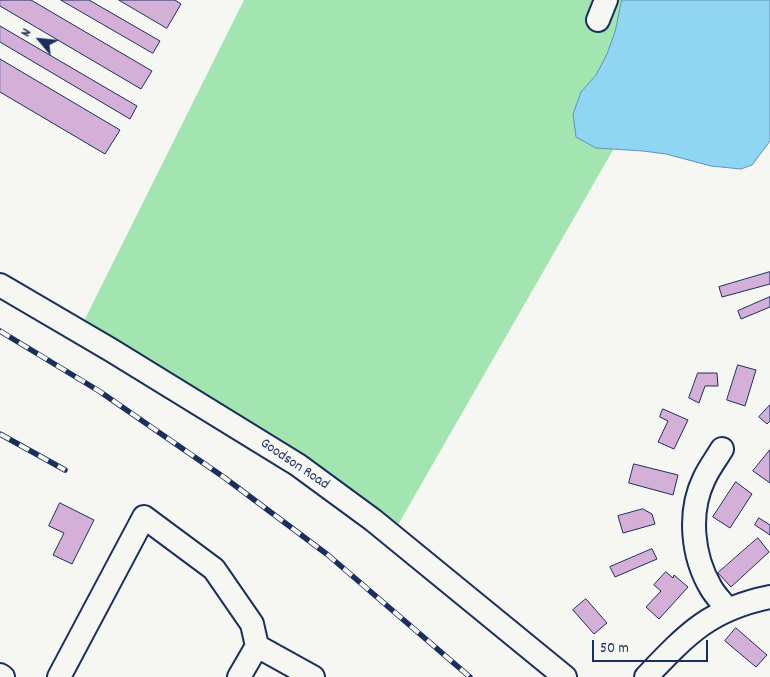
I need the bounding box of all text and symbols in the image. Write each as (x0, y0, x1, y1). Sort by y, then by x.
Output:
north arrow (15, 15, 65, 65)
text: N (16, 25, 37, 41)
street label: Goodson Road (256, 435, 332, 495)
scale bar (595, 630, 711, 662)
text: 50 m (600, 638, 629, 660)

